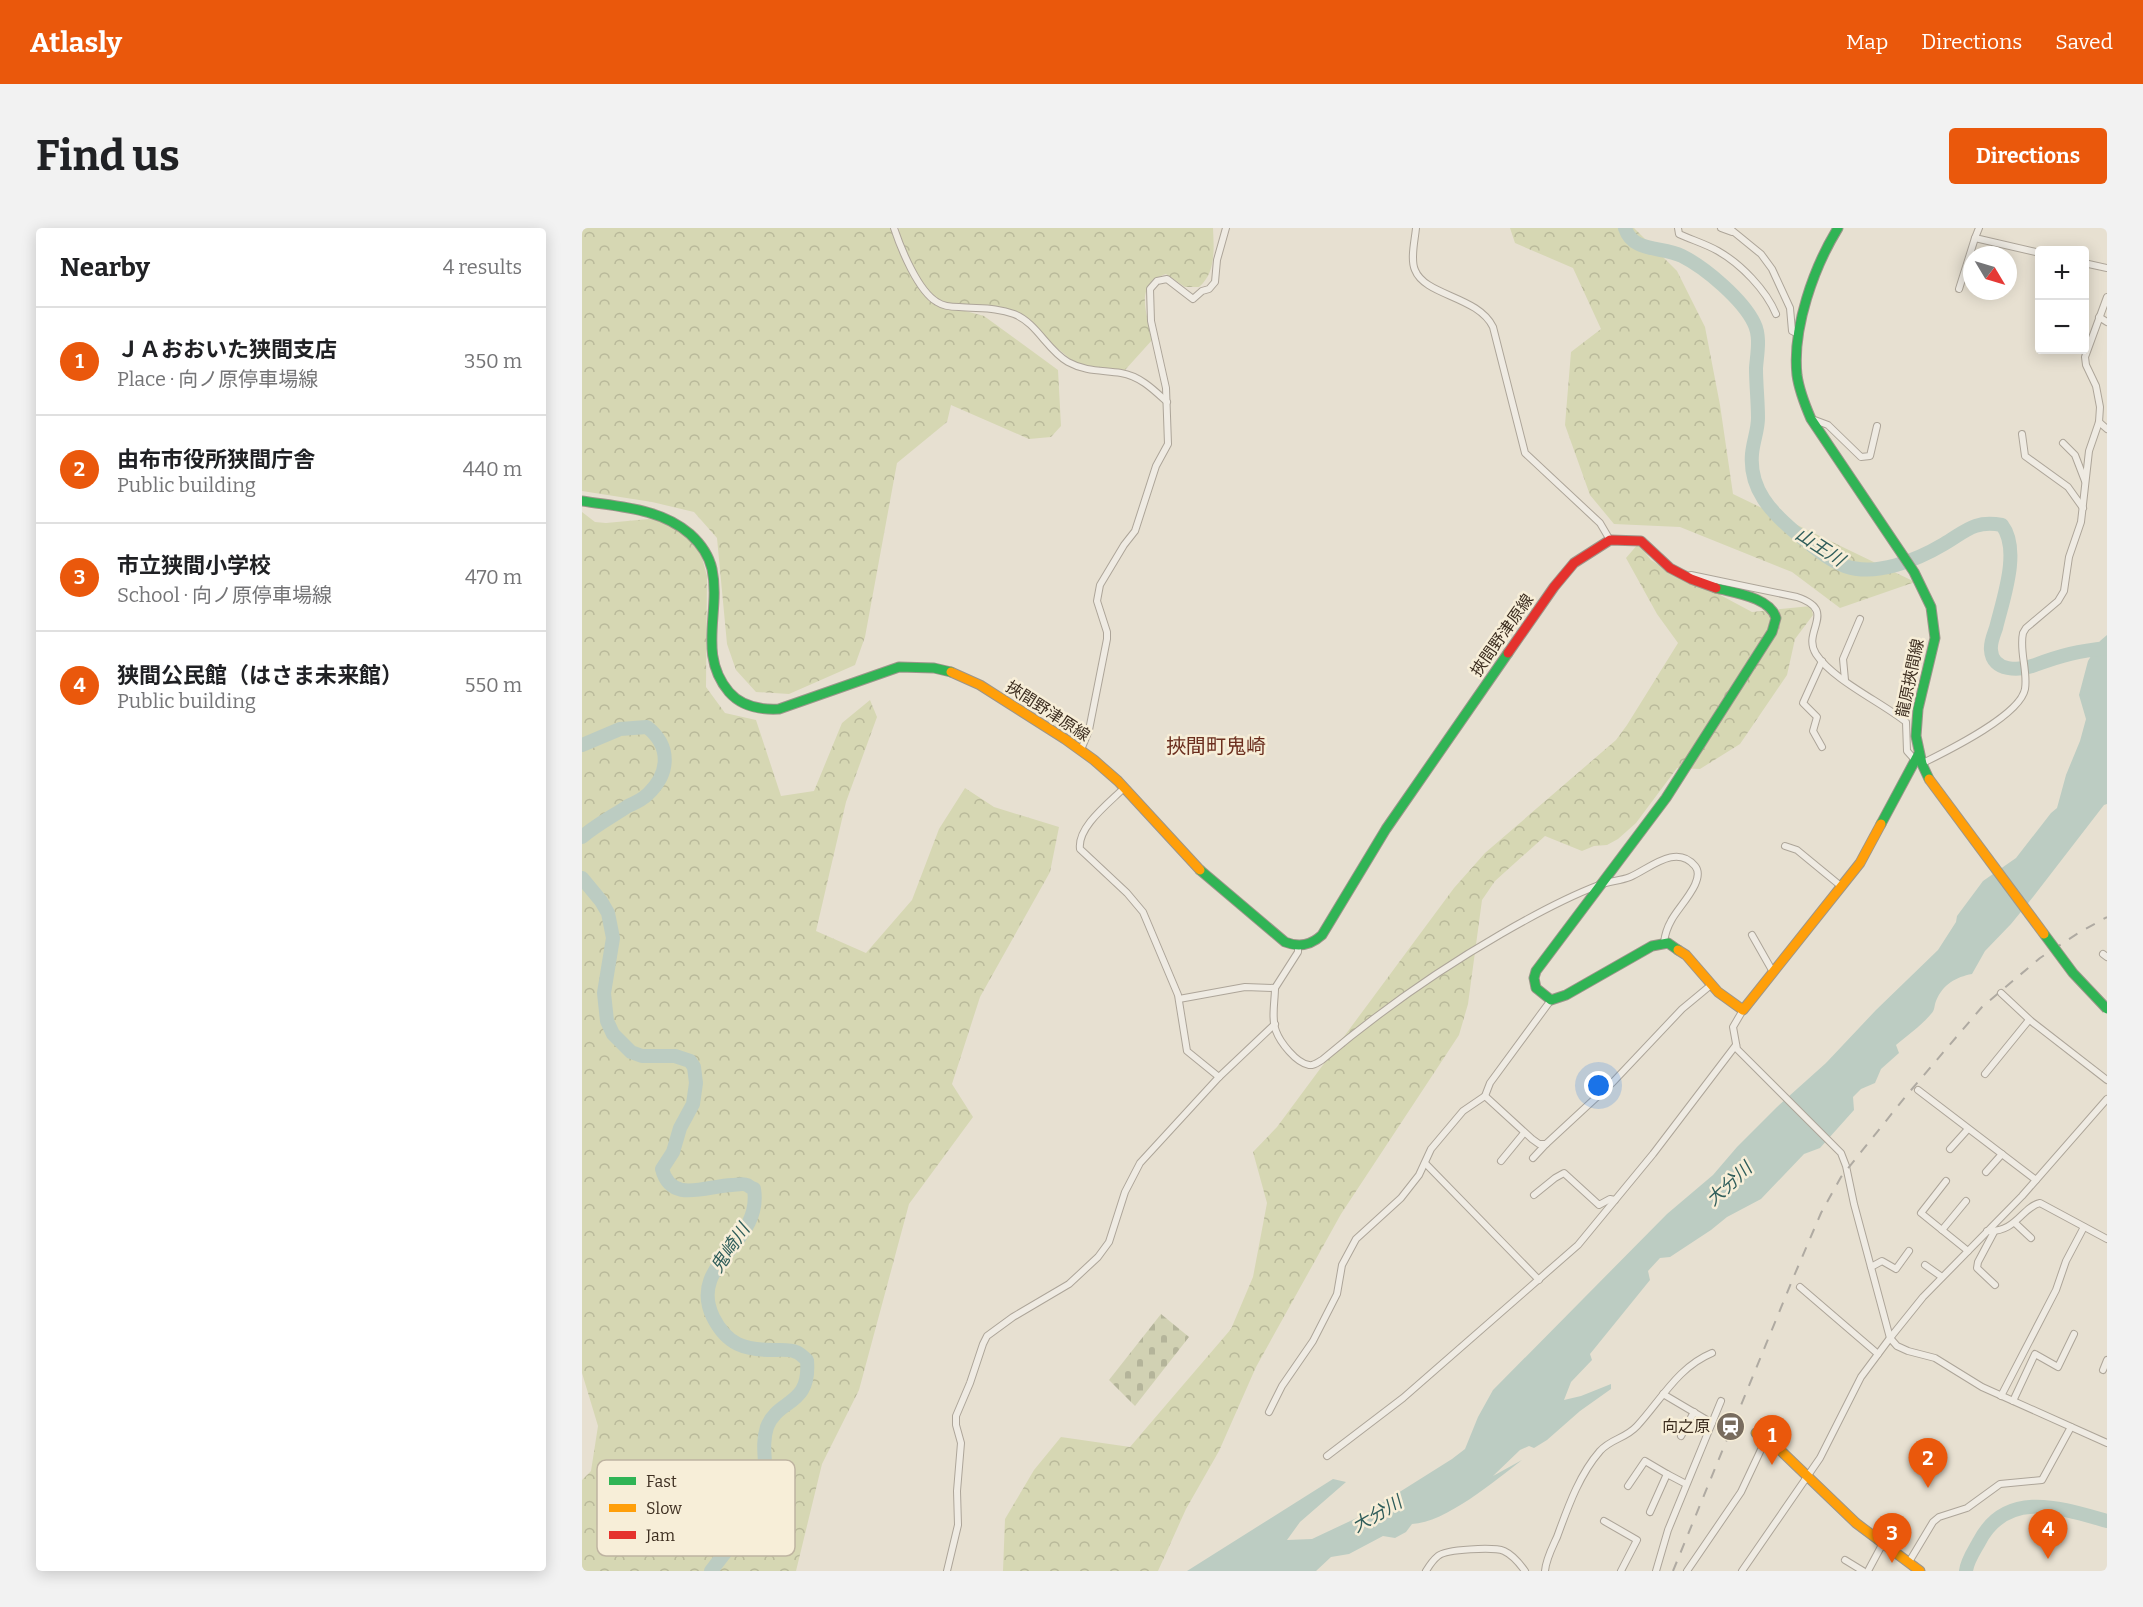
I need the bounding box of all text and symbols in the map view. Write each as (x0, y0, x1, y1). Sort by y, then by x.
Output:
text: Atlasly (30, 26, 122, 59)
text: Map (1846, 29, 1888, 55)
text: Directions (1921, 29, 2022, 55)
text: Saved (2055, 29, 2113, 55)
button: Directions (1949, 128, 2107, 184)
text: Find us (36, 131, 180, 181)
north arrow (1963, 246, 2017, 300)
map controls (2035, 246, 2089, 354)
button: + (2035, 246, 2089, 300)
text: Nearby (60, 252, 150, 283)
text: 4 results (443, 255, 522, 279)
button: − (2035, 300, 2089, 354)
text: ＪＡおおいた狭間支店 (117, 336, 337, 363)
text: 1 (75, 349, 84, 373)
text: 350 m (464, 349, 522, 373)
text: Place · 向ノ原停車場線 (117, 367, 318, 391)
text: 由布市役所狭間庁舎 (117, 446, 315, 473)
text: 2 (74, 457, 85, 481)
text: 440 m (463, 457, 522, 481)
text: Public building (117, 473, 256, 497)
water label: 山王川 (1791, 523, 1850, 572)
text: 市立狭間小学校 (117, 552, 271, 579)
text: 3 (74, 565, 85, 589)
text: 470 m (465, 565, 522, 589)
text: School · 向ノ原停車場線 (117, 583, 332, 607)
street label: 挾間野津原線 (1467, 590, 1537, 680)
street label: 龍原挾間線 (1892, 637, 1928, 719)
text: 狭間公民館（はさま未来館） (117, 662, 403, 689)
text: 4 (73, 673, 86, 697)
text: 550 m (465, 673, 522, 697)
street label: 挾間野津原線 (1003, 677, 1093, 745)
text: Public building (117, 689, 256, 713)
district label: 挾間町鬼崎 (1166, 734, 1266, 758)
your location (1584, 1071, 1613, 1100)
water label: 大分川 (1702, 1156, 1758, 1210)
water label: 鬼崎川 (706, 1218, 755, 1277)
station icon: 向之原 (1715, 1410, 1747, 1442)
pin: 1 (1752, 1416, 1792, 1465)
place label: 向之原 (1662, 1417, 1710, 1436)
pin: 2 (1908, 1438, 1948, 1488)
legend (597, 1460, 795, 1556)
text: Fast (646, 1472, 677, 1491)
water label: 大分川 (1348, 1490, 1408, 1537)
text: Slow (646, 1499, 682, 1518)
pin: 4 (2028, 1510, 2068, 1559)
pin: 3 (1872, 1514, 1912, 1563)
text: Jam (645, 1526, 675, 1545)

